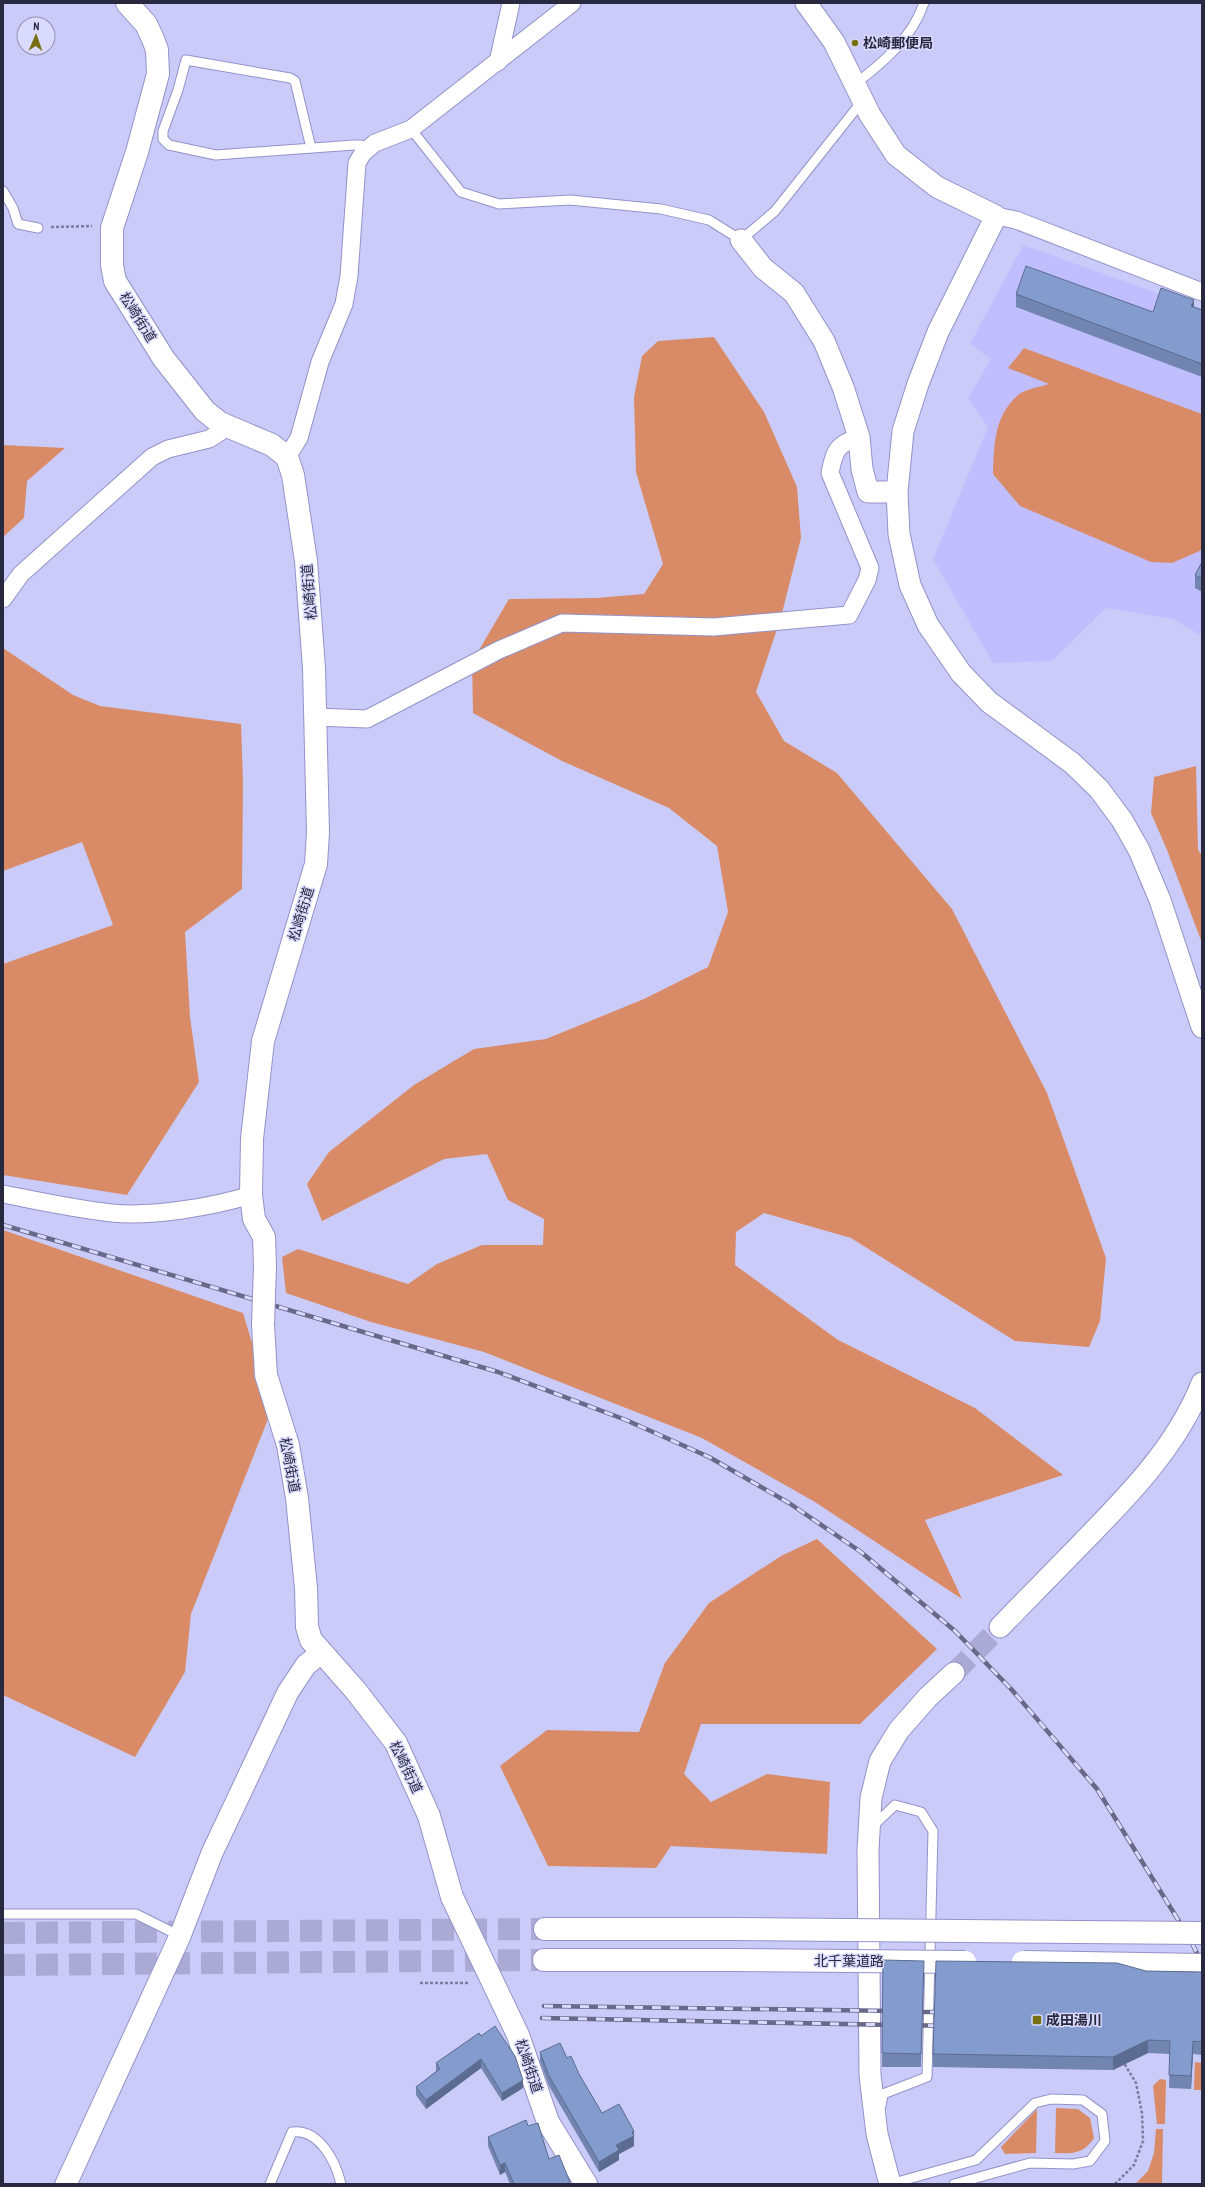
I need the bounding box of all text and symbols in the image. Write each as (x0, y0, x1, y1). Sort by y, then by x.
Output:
north arrow (16, 16, 56, 56)
text: N (33, 19, 40, 33)
place label: 松崎郵便局 (863, 34, 933, 52)
marker: 松崎郵便局 (850, 38, 860, 48)
street label: 松崎街道 (116, 288, 160, 346)
street label: 松崎街道 (298, 563, 320, 621)
street label: 松崎街道 (284, 885, 318, 943)
street label: 松崎街道 (276, 1436, 304, 1494)
street label: 松崎街道 (386, 1738, 426, 1796)
street label: 北千葉道路 (814, 1952, 884, 1970)
place label: 成田湯川 (1046, 2011, 1102, 2029)
marker: 成田湯川 (1031, 2014, 1043, 2026)
street label: 松崎街道 (511, 2037, 547, 2095)

